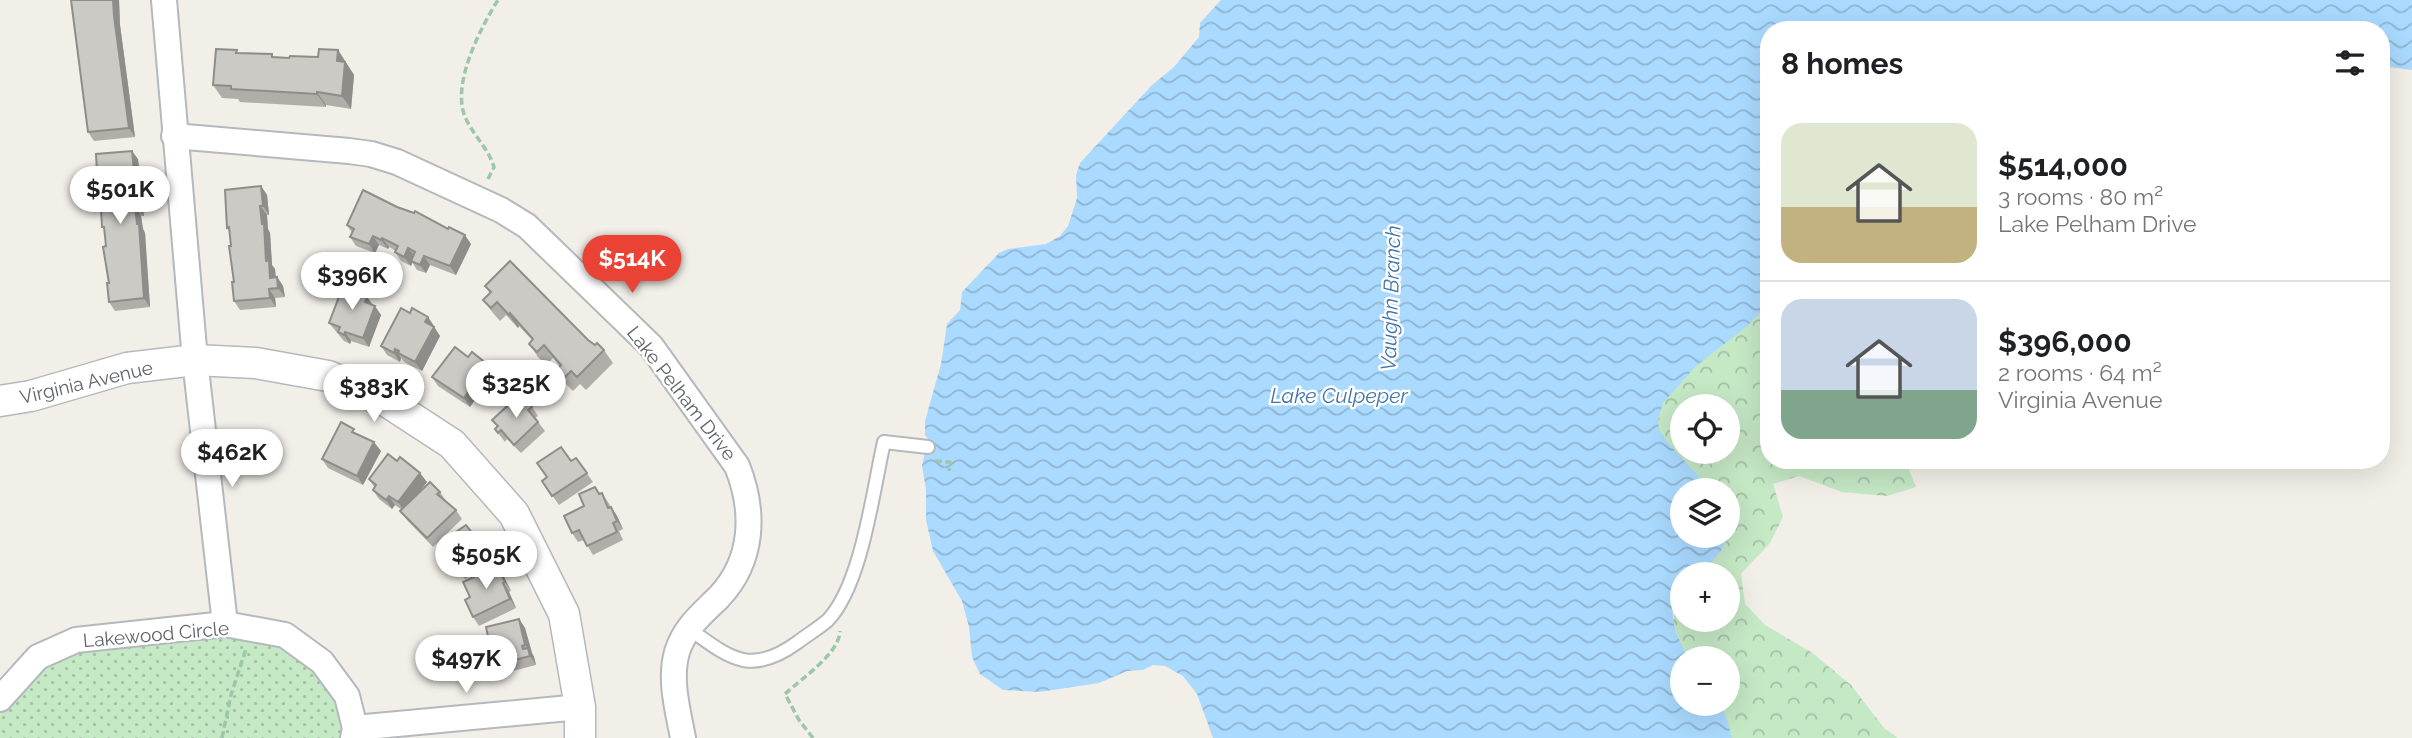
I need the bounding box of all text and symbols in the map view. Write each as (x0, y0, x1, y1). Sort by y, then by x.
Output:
icon: filters (2331, 44, 2369, 82)
text: 8 homes (1781, 46, 1903, 81)
text: $514,000 (1998, 148, 2128, 183)
icon: home (1837, 151, 1921, 235)
pin: $501K (71, 166, 169, 226)
text: $501K (86, 175, 154, 202)
text: 3 rooms · 80 m² (1998, 183, 2163, 210)
text: Lake Pelham Drive (1998, 210, 2197, 237)
water label: Vaughn Branch (1375, 225, 1406, 371)
pin: $514K (583, 236, 681, 295)
text: $514K (598, 244, 666, 271)
pin: $396K (303, 252, 401, 312)
text: $396K (317, 261, 387, 288)
street label: Lake Pelham Drive (623, 322, 741, 464)
text: $396,000 (1998, 324, 2132, 359)
icon: home (1837, 327, 1921, 411)
street label: Virginia Avenue (17, 356, 155, 408)
text: 2 rooms · 64 m² (1998, 359, 2162, 386)
pin: $325K (467, 360, 565, 420)
pin: $383K (325, 364, 423, 424)
text: $325K (482, 369, 550, 396)
text: $383K (339, 373, 409, 400)
water label: Lake Culpeper (1270, 383, 1408, 408)
text: Virginia Avenue (1998, 386, 2162, 413)
map controls (1670, 394, 1740, 716)
button: locate (1670, 394, 1740, 464)
pin: $462K (183, 430, 281, 489)
text: $462K (197, 438, 267, 465)
button: layers (1670, 478, 1740, 548)
pin: $505K (437, 532, 535, 591)
text: $505K (451, 540, 521, 567)
button: + (1670, 562, 1740, 632)
street label: Lakewood Circle (82, 617, 230, 651)
pin: $497K (417, 636, 515, 695)
text: $497K (431, 644, 501, 671)
button: − (1670, 646, 1740, 716)

